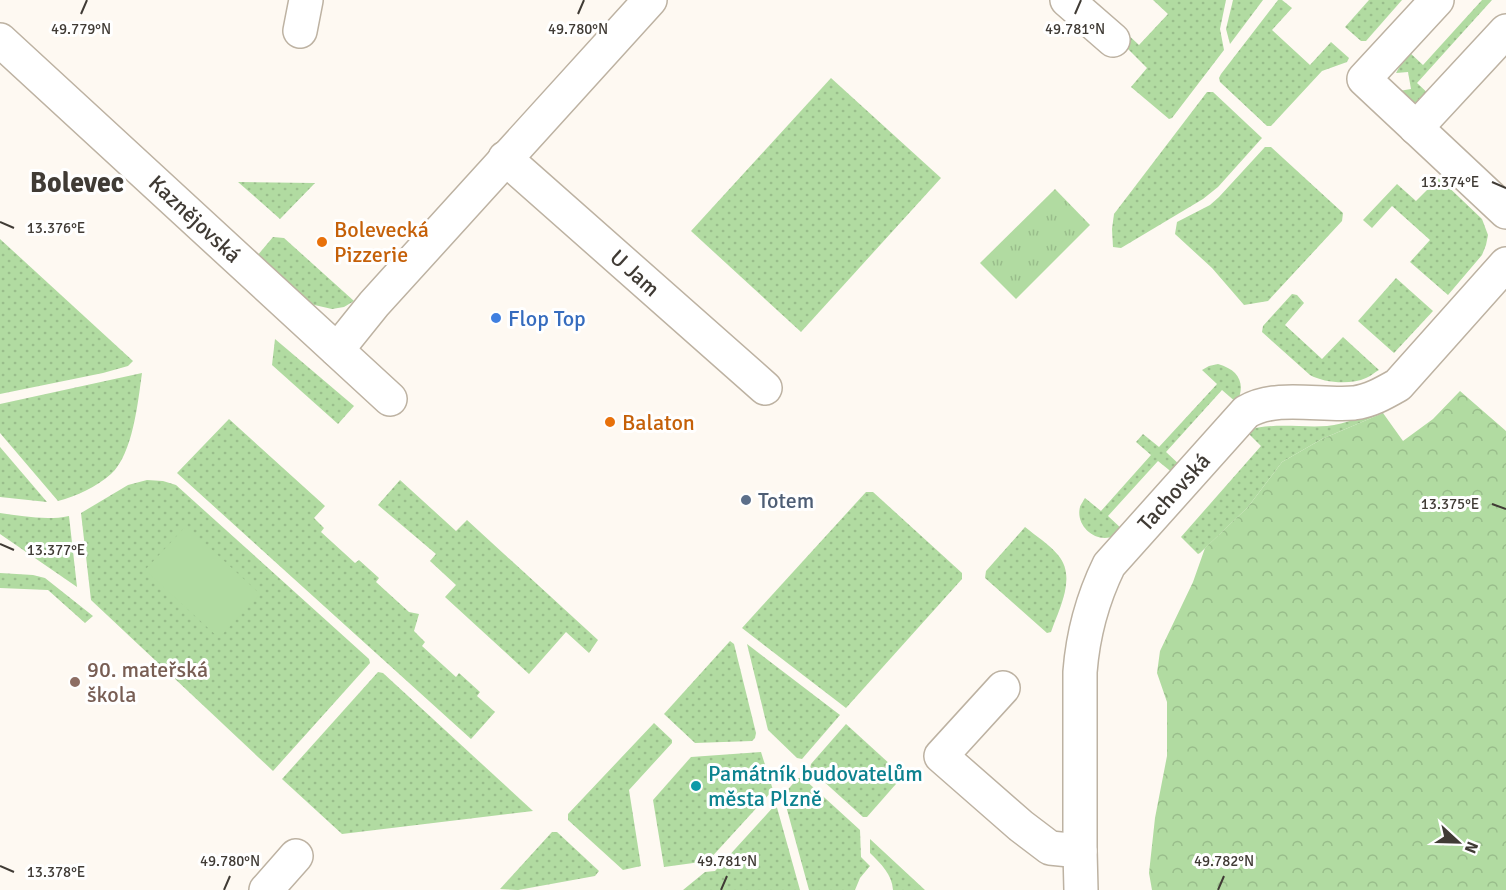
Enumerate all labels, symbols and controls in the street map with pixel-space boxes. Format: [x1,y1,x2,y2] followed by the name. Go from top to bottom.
[51,20,111,38] text: 49.779°N
[548,20,608,38] text: 49.780°N
[1045,20,1105,38] text: 49.781°N
[30,166,124,200] district label: Bolevec
[143,169,247,269] street label: Kaznějovská
[1421,173,1479,191] text: 13.374°E
[334,216,429,268] place label: Bolevecká Pizzerie
[27,219,85,237] text: 13.376°E
[315,235,329,249] marker: Bolevecká Pizzerie
[605,244,665,302] street label: U Jam
[508,305,586,332] place label: Flop Top
[489,311,503,325] marker: Flop Top
[622,409,695,436] place label: Balaton
[603,415,617,429] marker: Balaton
[1132,447,1216,537] street label: Tachovská
[758,487,814,514] place label: Totem
[739,493,753,507] marker: Totem
[1421,495,1479,513] text: 13.375°E
[27,541,85,559] text: 13.377°E
[87,656,208,708] place label: 90. mateřská škola
[68,675,82,689] marker: 90. mateřská škola
[708,760,923,812] place label: Památník budovatelům města Plzně
[689,779,703,793] marker: Památník budovatelům města Plzně
[1428,812,1488,872] north arrow
[1460,838,1482,856] text: N
[200,852,260,870] text: 49.780°N
[697,852,757,870] text: 49.781°N
[1194,852,1254,870] text: 49.782°N
[27,863,85,881] text: 13.378°E

